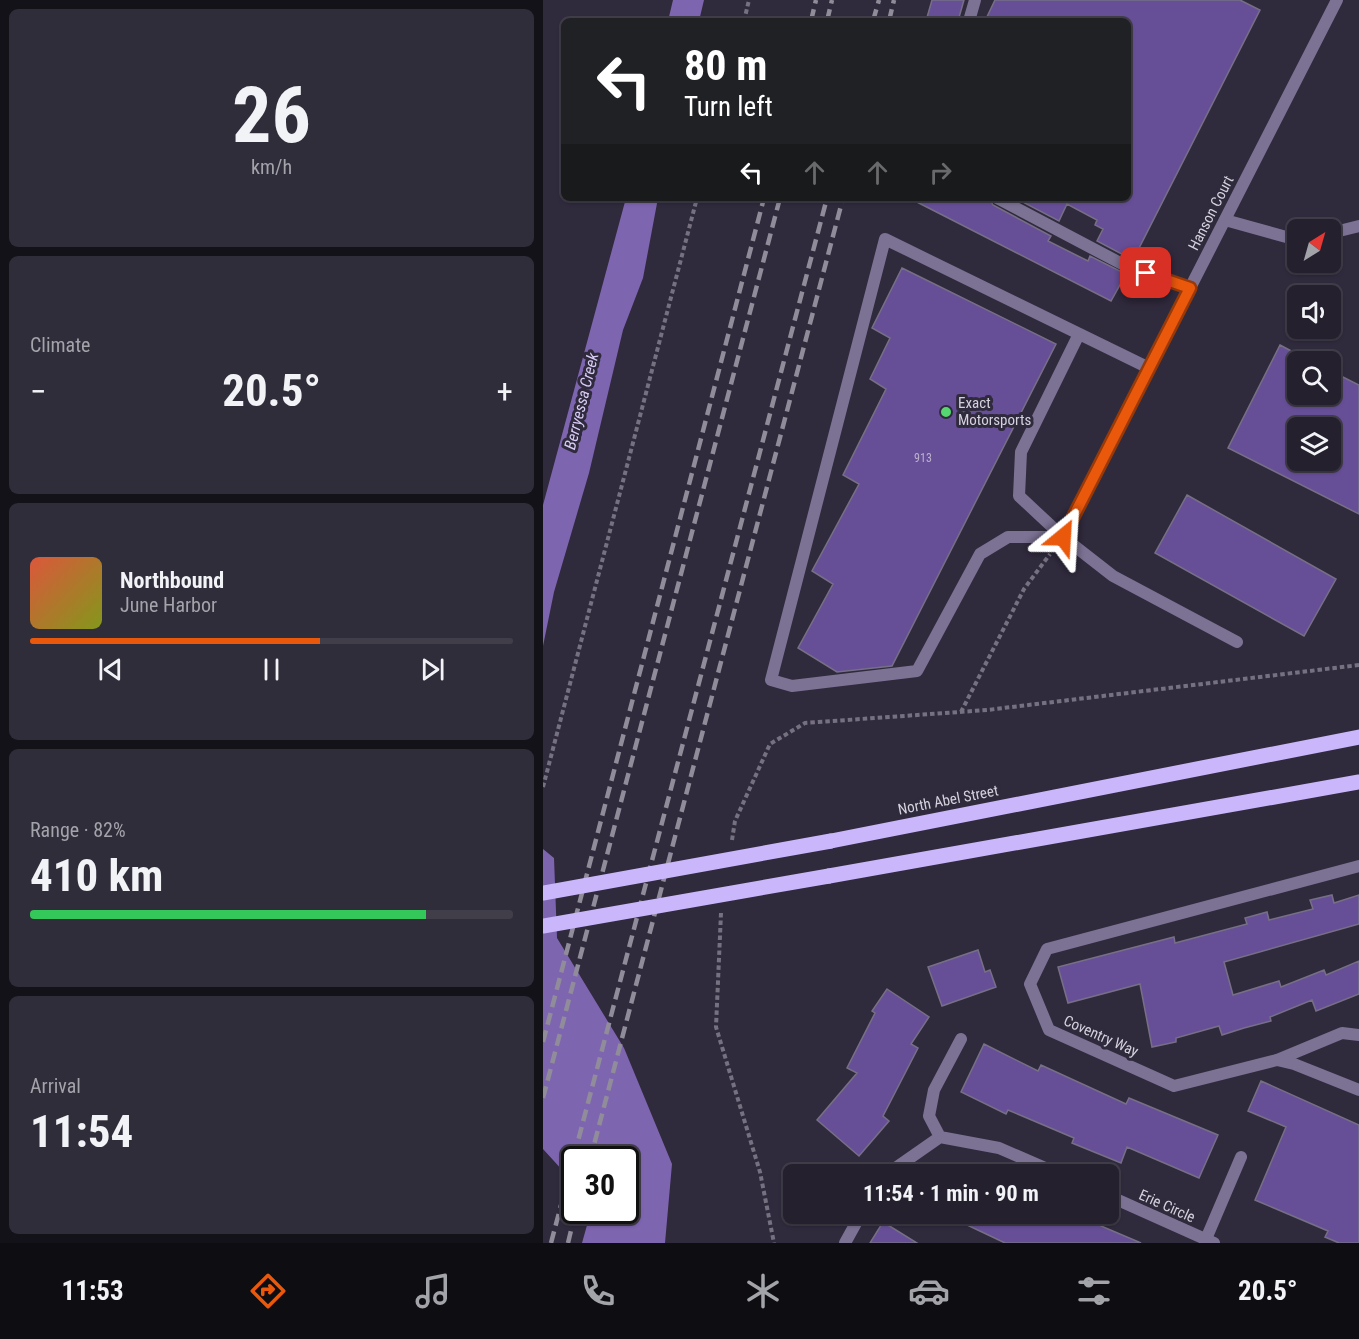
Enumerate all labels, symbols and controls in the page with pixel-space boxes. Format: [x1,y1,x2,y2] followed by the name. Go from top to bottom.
[684,41,767,90] text: 80 m
[585,42,663,120] icon: left
[232,70,311,161] text: 26
[684,91,773,123] text: Turn left
[251,155,292,179] text: km/h
[735,156,768,189] icon: left
[798,156,831,189] icon: ahead
[861,156,894,189] icon: ahead
[924,156,957,189] icon: right
[1184,173,1238,253] street label: Hanson Court
[1287,219,1341,273] north arrow
[1287,219,1341,471] map controls
[1120,247,1171,298] pin
[1129,256,1162,289] icon: arrive
[1287,285,1341,339] button: sound
[30,333,90,357] text: Climate
[560,350,603,452] water label: Berryessa Creek
[1287,351,1341,405] button: search
[222,364,321,417] text: 20.5°
[30,372,47,411] text: −
[497,372,513,411] text: +
[958,394,1031,429] place label: Exact Motorsports
[939,405,953,419] marker: Exact Motorsports
[1287,417,1341,471] button: layers
[914,451,932,465] house number: 913
[1031,505,1095,569] position arrow
[120,568,224,593] text: Northbound
[120,593,217,617] text: June Harbor
[94,653,127,686] icon: previous
[255,653,288,686] icon: pause
[416,653,449,686] icon: next
[896,781,1000,819] street label: North Abel Street
[30,818,126,842] text: Range · 82%
[30,849,163,902] text: 410 km
[1061,1012,1141,1060] street label: Coventry Way
[30,1074,81,1098] text: Arrival
[30,1105,133,1158] text: 11:54
[561,1146,639,1224] speed limit sign: 30
[863,1181,1039,1206] text: 11:54 · 1 min · 90 m
[1136,1186,1198,1226] street label: Erie Circle
[247,1270,289,1312] icon: directions
[412,1270,454,1312] icon: music
[577,1270,619,1312] icon: phone
[742,1270,784,1312] icon: climate
[908,1270,950,1312] icon: car
[1073,1270,1115,1312] icon: filters
[62,1275,124,1307] text: 11:53
[1238,1275,1297,1307] text: 20.5°

